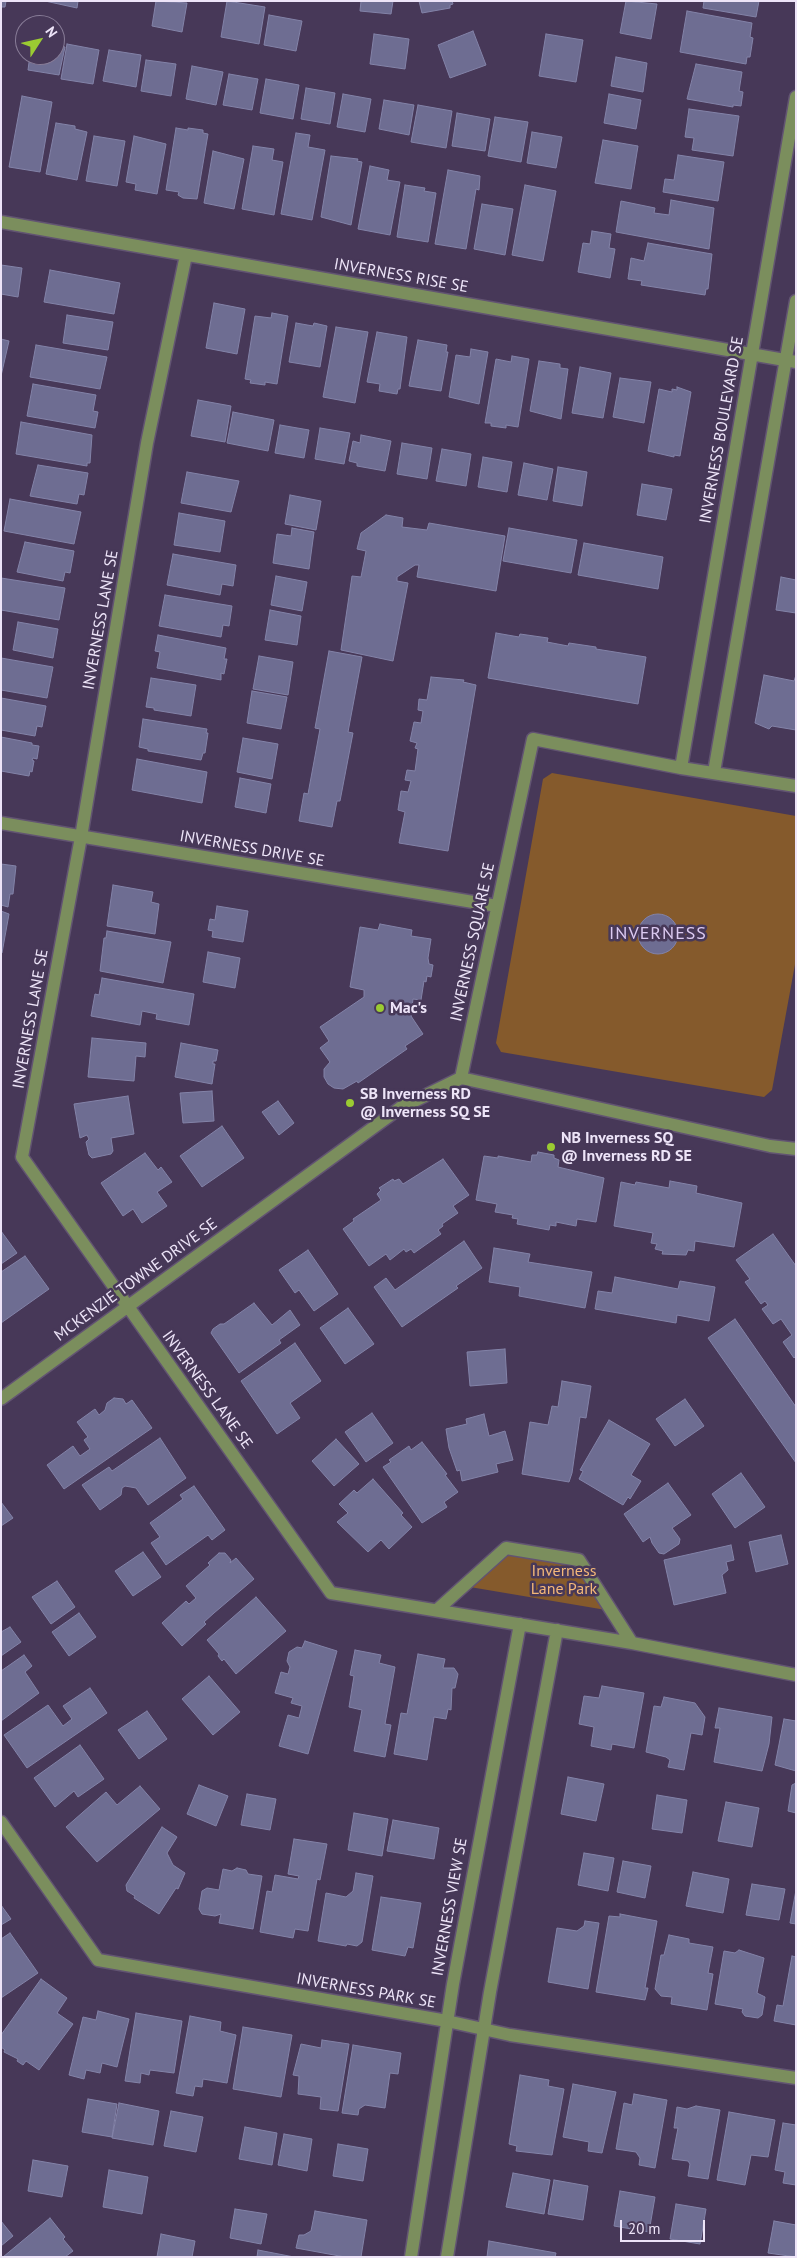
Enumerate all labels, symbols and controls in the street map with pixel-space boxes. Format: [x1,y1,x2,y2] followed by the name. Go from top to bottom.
[15,15,65,65] north arrow
[41,23,61,41] text: N
[332,255,470,297] street label: INVERNESS RISE SE
[696,335,748,525] street label: INVERNESS BOULEVARD SE
[79,549,123,691] street label: INVERNESS LANE SE
[178,827,326,871] street label: INVERNESS DRIVE SE
[447,861,499,1023] street label: INVERNESS SQUARE SE
[608,923,708,945] district label: INVERNESS
[9,948,53,1090] street label: INVERNESS LANE SE
[390,998,427,1018] place label: Mac's
[374,1002,386,1014] marker: Mac's
[360,1084,490,1122] place label: SB Inverness RD @ Inverness SQ SE
[344,1097,356,1109] marker: SB Inverness RD @ Inverness SQ SE
[561,1128,692,1166] place label: NB Inverness SQ @ Inverness RD SE
[545,1141,557,1153] marker: NB Inverness SQ @ Inverness RD SE
[51,1215,221,1345] street label: MCKENZIE TOWNE DRIVE SE
[158,1327,256,1453] street label: INVERNESS LANE SE
[531,1561,597,1599] park label: Inverness Lane Park
[428,1836,472,1978] street label: INVERNESS VIEW SE
[295,1969,437,2013] street label: INVERNESS PARK SE
[622,2210,707,2242] scale bar
[628,2219,661,2238] text: 20 m

